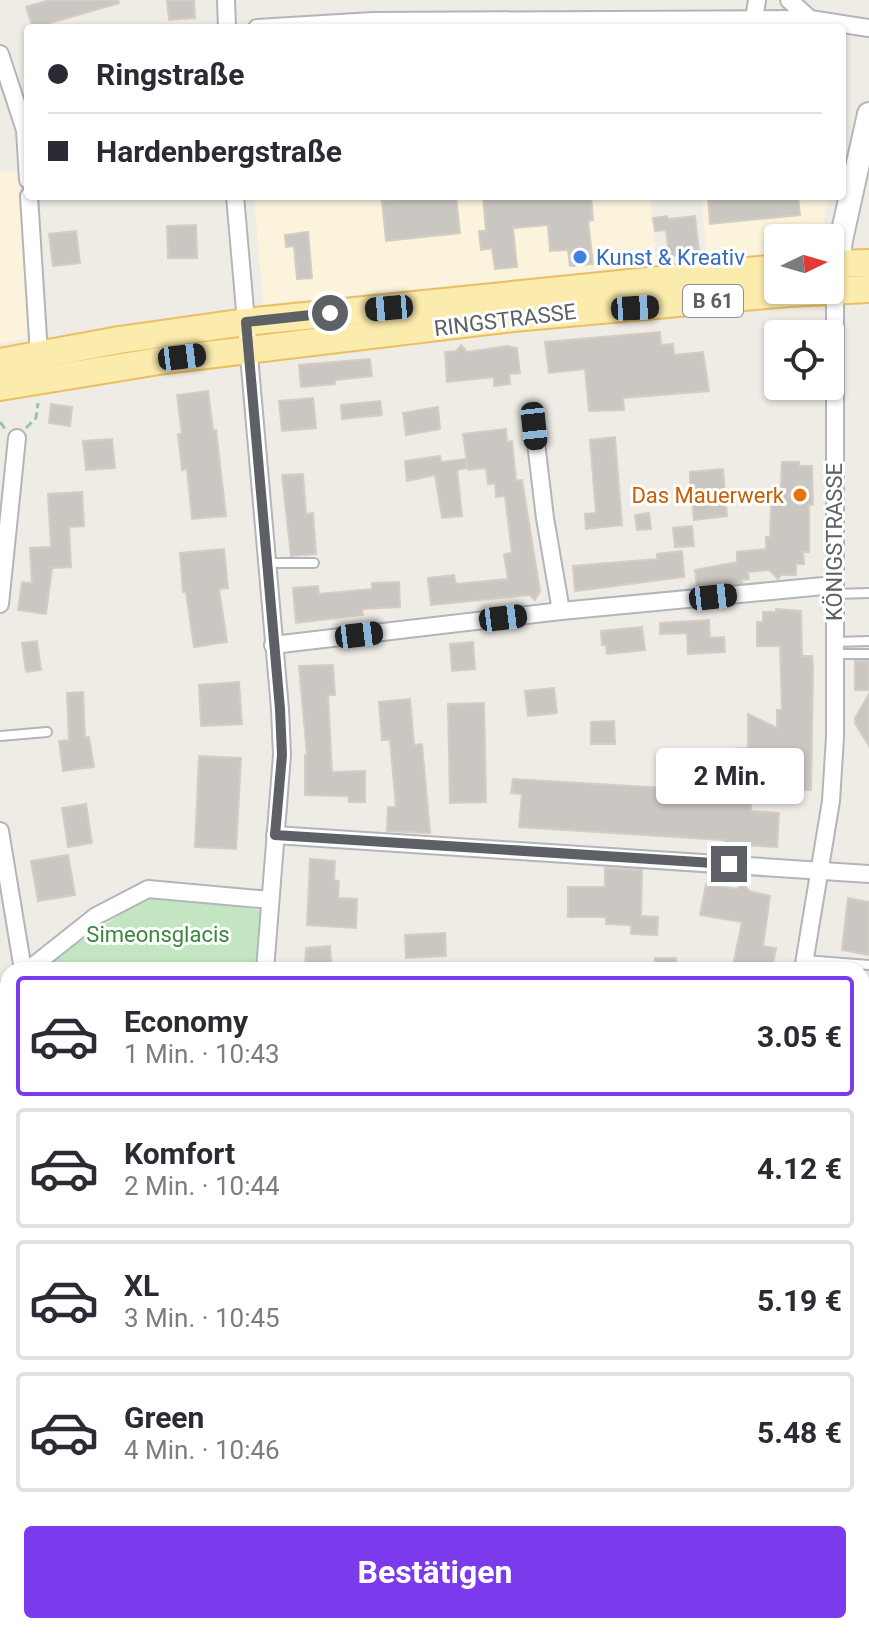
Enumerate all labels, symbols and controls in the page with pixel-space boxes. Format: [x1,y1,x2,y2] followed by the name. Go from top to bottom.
[96,57,244,92] text: Ringstraße
[96,134,342,169] text: Hardenbergstraße
[764,224,844,304] north arrow
[764,224,844,400] map controls
[596,245,745,270] place label: Kunst & Kreativ
[571,248,589,266] marker: Kunst & Kreativ
[683,285,743,317] road number: B 61
[364,294,414,322] car
[312,295,348,331] route start
[610,295,660,321] car
[433,299,577,341] street label: RINGSTRASSE
[764,320,844,400] button: locate
[157,342,207,372] car
[520,401,548,451] car
[822,463,847,621] street label: KÖNIGSTRASSE
[631,483,785,508] place label: Das Mauerwerk
[791,486,809,504] marker: Das Mauerwerk
[688,583,738,611] car
[478,603,528,633] car
[334,620,384,650] car
[655,748,803,804] callout: 2 Min.
[693,761,767,791] text: 2 Min.
[711,846,747,882] route end
[86,922,230,947] park label: Simeonsglacis
[28,1000,100,1072] icon: car
[124,1004,248,1039] text: Economy
[757,1019,842,1054] text: 3.05 €
[124,1039,280,1069] text: 1 Min. · 10:43
[28,1132,100,1204] icon: car
[124,1136,235,1171] text: Komfort
[757,1151,842,1186] text: 4.12 €
[124,1171,280,1201] text: 2 Min. · 10:44
[28,1264,100,1336] icon: car
[124,1268,159,1303] text: XL
[757,1283,842,1318] text: 5.19 €
[124,1303,280,1333] text: 3 Min. · 10:45
[28,1396,100,1468] icon: car
[124,1400,204,1435] text: Green
[757,1415,842,1450] text: 5.48 €
[124,1435,280,1465] text: 4 Min. · 10:46
[24,1526,846,1618] button: Bestätigen

